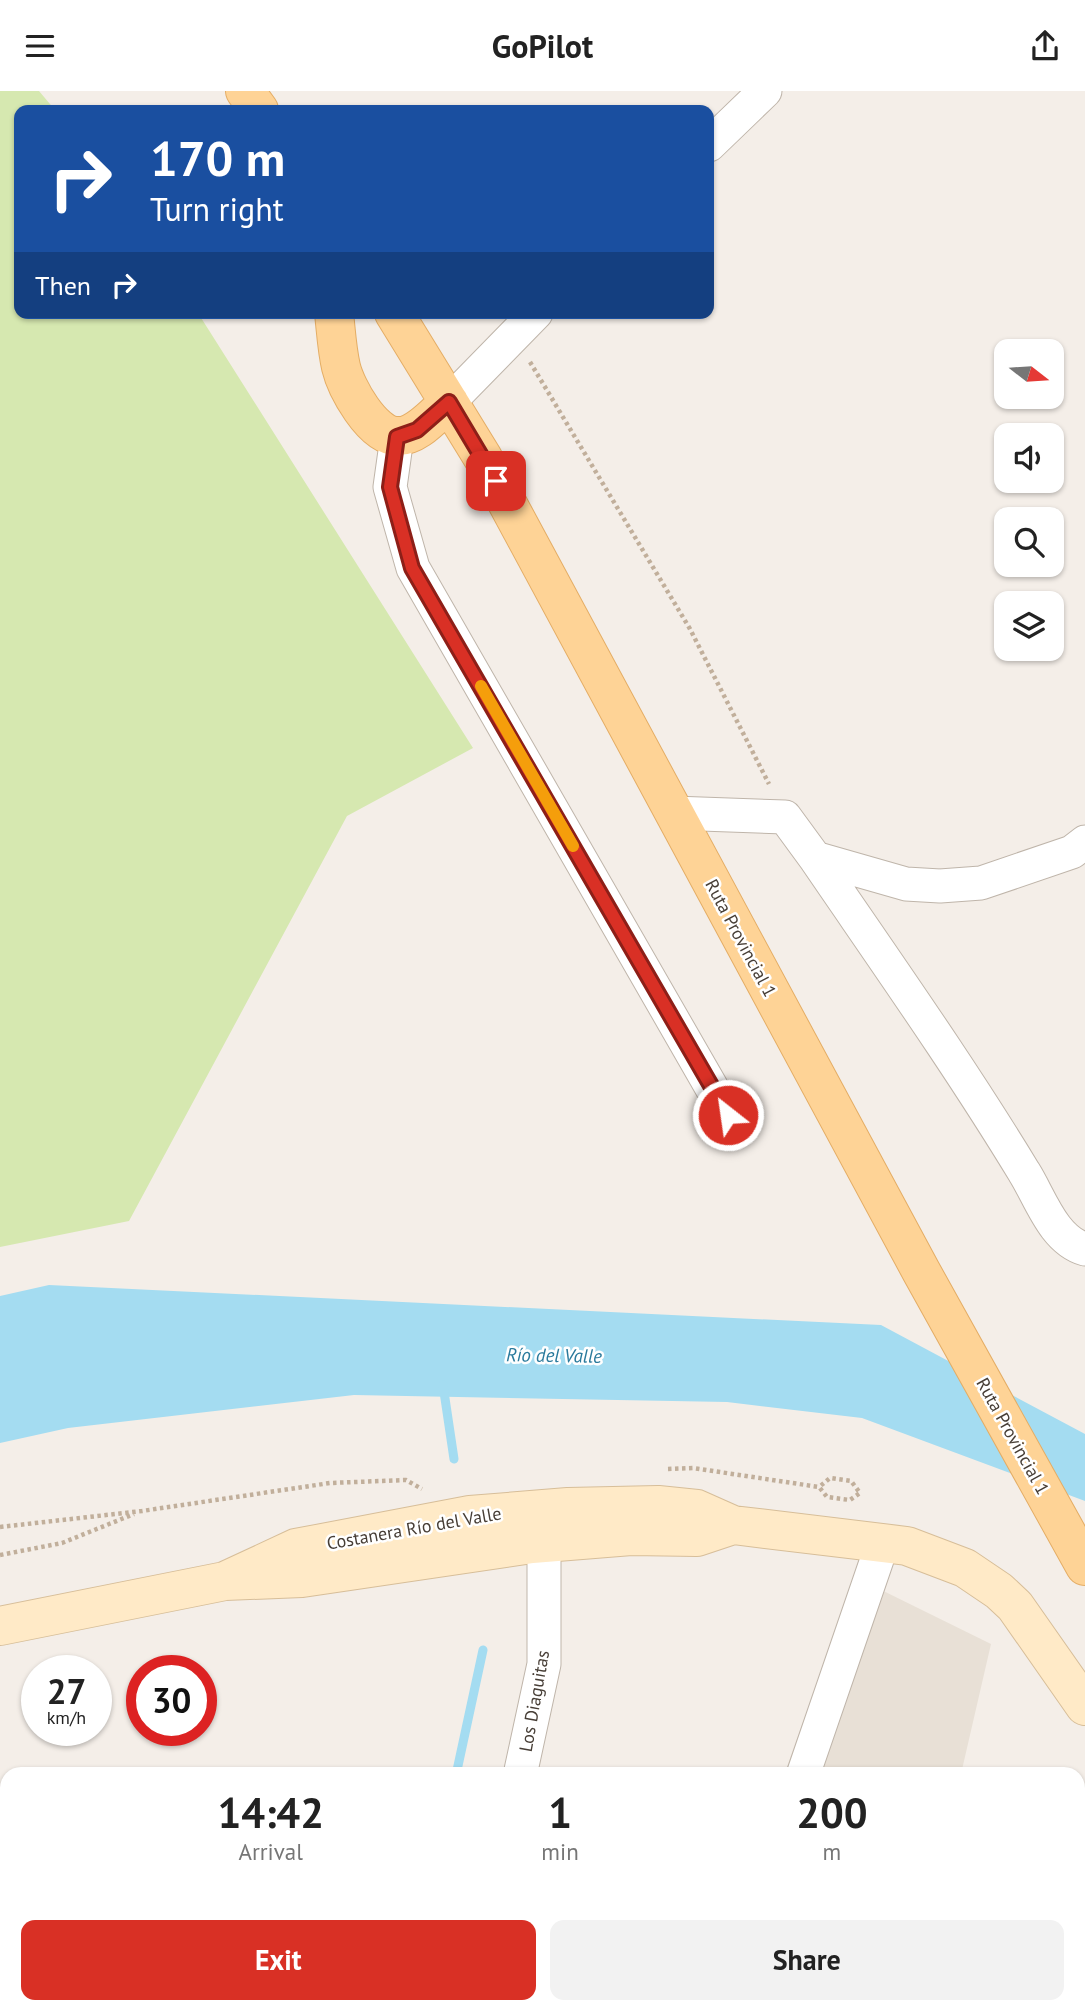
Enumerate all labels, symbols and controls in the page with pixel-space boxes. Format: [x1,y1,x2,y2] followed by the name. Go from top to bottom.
[492,25,593,67] text: GoPilot
[21,27,59,65] icon: menu
[1026,27,1064,65] icon: share
[150,126,285,190] text: 170 m
[35,133,126,224] icon: right
[150,188,284,230] text: Turn right
[105,266,143,304] icon: right
[35,269,91,302] text: Then
[994,339,1064,409] north arrow
[994,339,1064,661] map controls
[994,423,1064,493] button: sound
[466,451,526,511] pin
[477,462,515,500] icon: arrive
[994,507,1064,577] button: search
[994,591,1064,661] button: layers
[700,875,782,1001] street label: Ruta Provincial 1
[691,1078,765,1152] position arrow
[506,1342,602,1368] water label: Río del Valle
[971,1374,1055,1498] street label: Ruta Provincial 1
[325,1501,503,1555] street label: Costanera Río del Valle
[514,1648,554,1754] street label: Los Diaguitas
[126,1655,217,1746] speed limit sign: 30
[47,1668,86,1714] text: 27
[47,1706,86,1729] text: km/h
[217,1785,324,1840] text: 14:42
[548,1785,572,1840] text: 1
[796,1785,868,1840] text: 200
[238,1837,303,1866] text: Arrival
[541,1837,579,1866] text: min
[823,1837,841,1866] text: m
[21,1920,536,2000] button: Exit
[550,1920,1064,2000] button: Share

